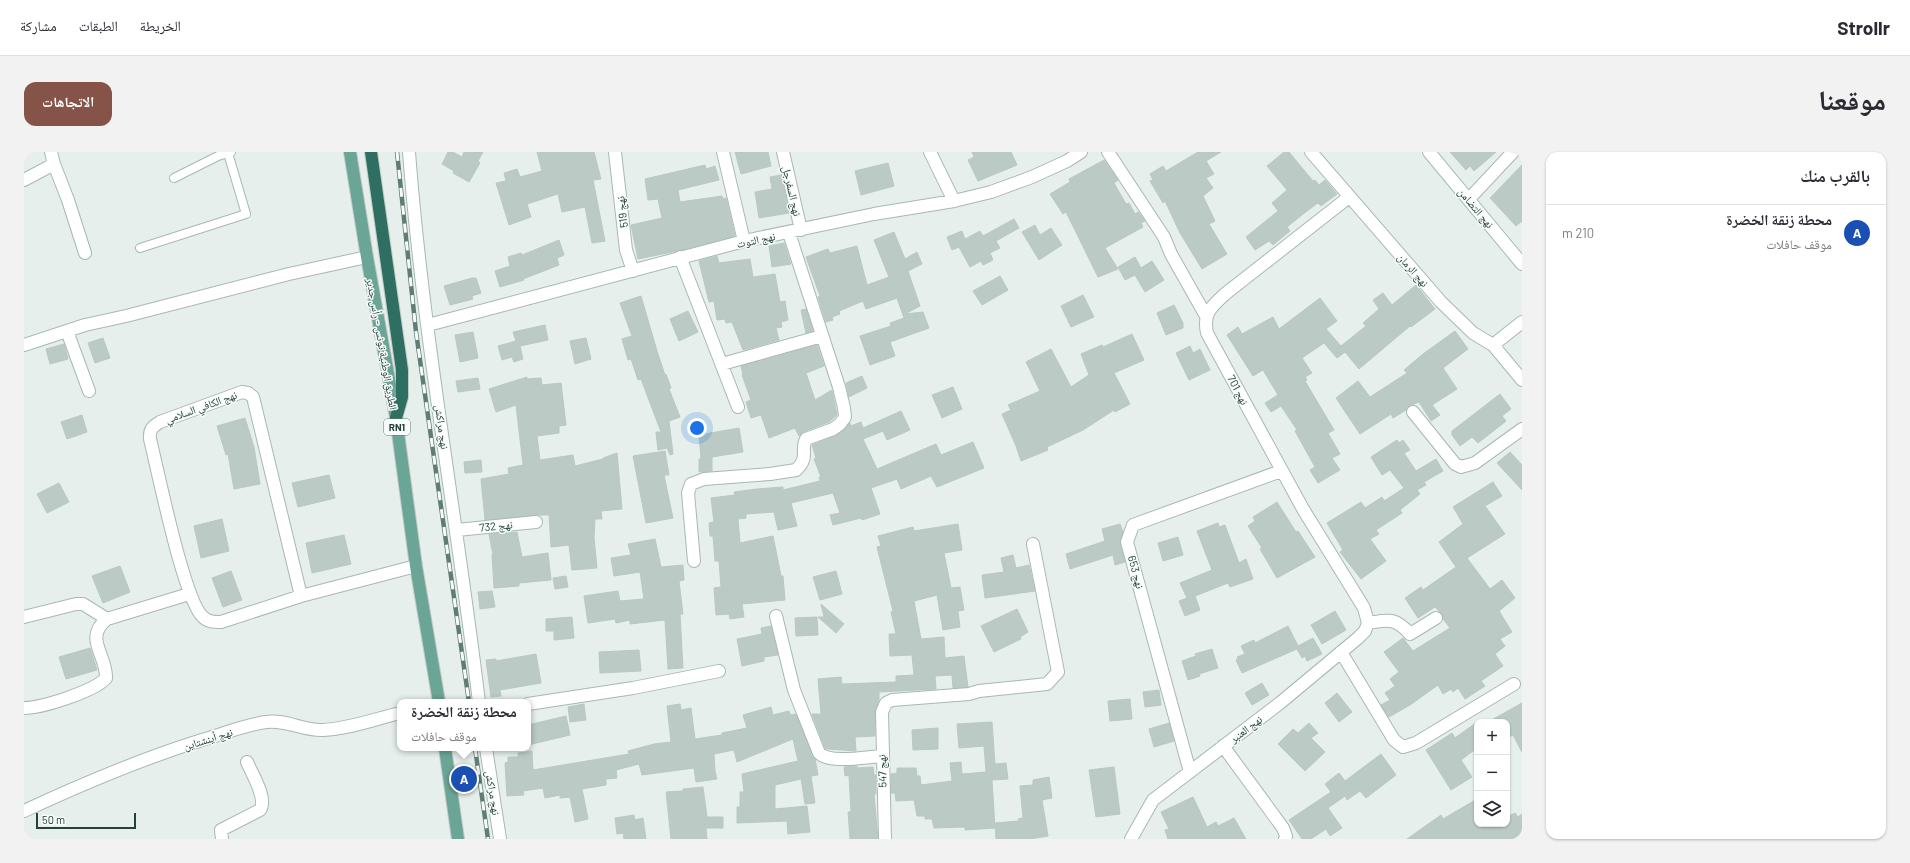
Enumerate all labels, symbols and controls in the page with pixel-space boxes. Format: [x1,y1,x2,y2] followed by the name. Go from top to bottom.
[1837,16,1890,39] text: Strollr
[20,17,57,34] text: مشاركة
[79,17,118,34] text: الطبقات
[140,17,181,34] text: الخريطة
[24,82,112,126] button: الاتجاهات
[1818,82,1886,116] text: موقعنا
[779,164,805,218] street label: نهج السفرجل
[1800,165,1870,185] text: بالقرب منك
[1455,185,1497,231] street label: نهج التضامن
[613,195,631,229] street label: نهج 519
[1726,210,1832,228] text: محطة زنقة الخضرة
[1562,225,1594,241] text: 210 m
[1853,225,1861,241] text: A
[735,229,777,251] street label: نهج التوت
[1766,236,1832,252] text: موقف حافلات
[1394,250,1432,290] street label: نهج الرمان
[363,276,400,411] street label: الطريق الوطنية تونس - رأس جدير
[1224,373,1252,407] street label: نهج 701
[163,388,239,428] street label: نهج الكافي السلامي
[432,404,452,450] street label: نهج مراكش
[687,418,707,438] your location
[384,419,410,435] road number: RN1
[479,517,513,535] street label: نهج 732
[1125,554,1147,590] street label: نهج 653
[397,699,531,751] popup
[411,702,517,720] text: محطة زنقة الخضرة
[1226,712,1265,746] street label: نهج العنبر
[1474,719,1510,827] map controls
[1474,719,1510,755] button: +
[182,725,234,753] street label: نهج أينشتاين
[411,728,477,744] text: موقف حافلات
[874,754,890,788] street label: نهج 547
[1474,755,1510,791] button: −
[451,764,477,794] pin: A
[483,770,503,816] street label: نهج مراكش
[1474,791,1510,827] button: layers
[36,811,136,830] scale bar
[42,813,65,826] text: 50 m

